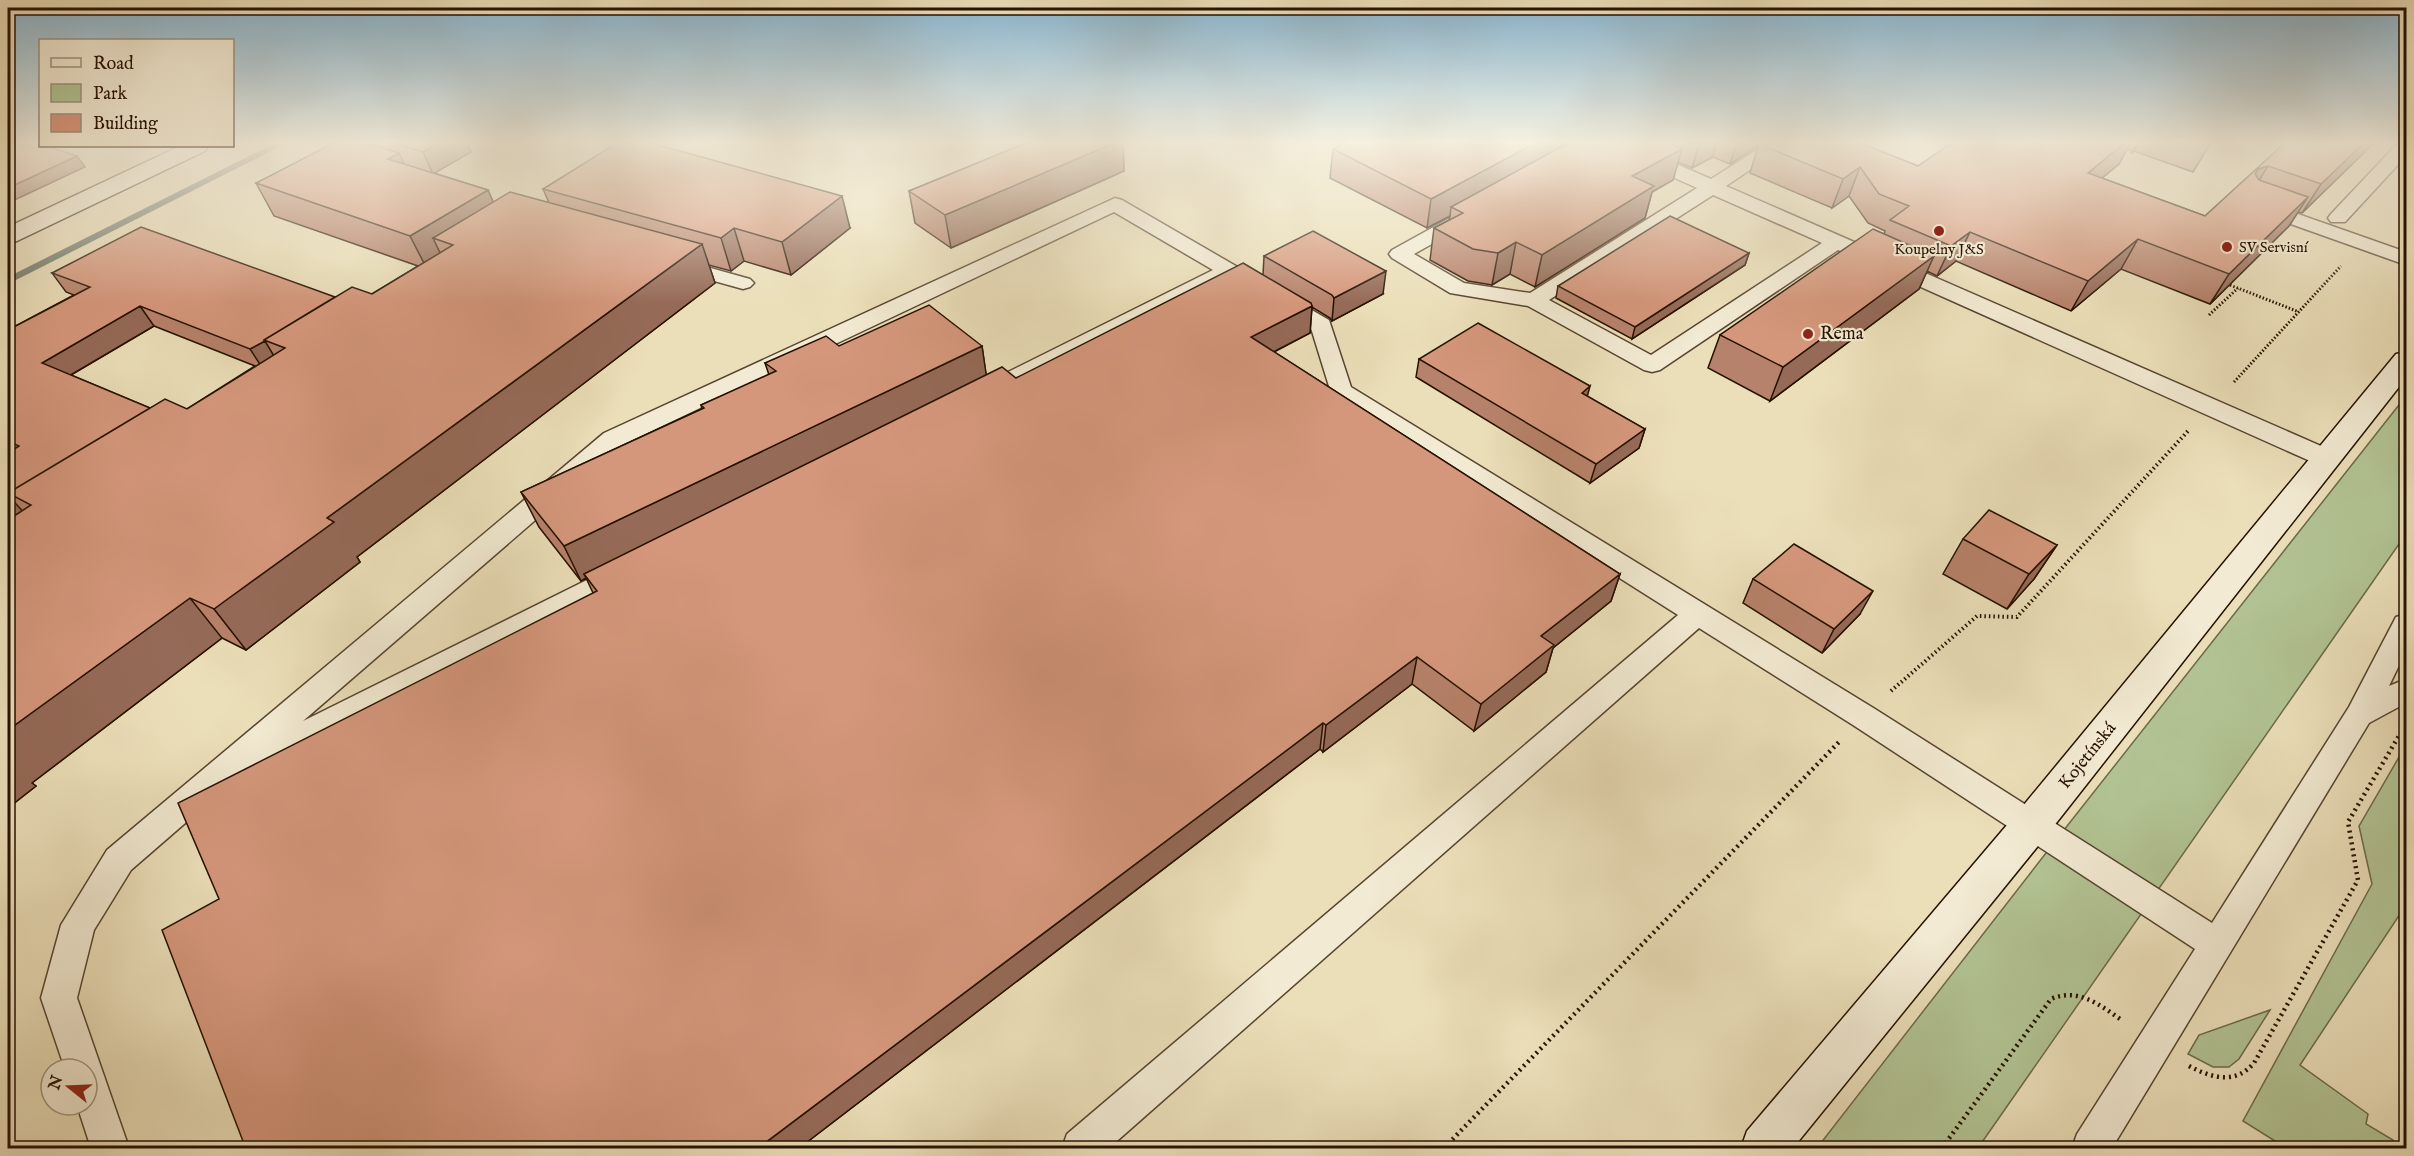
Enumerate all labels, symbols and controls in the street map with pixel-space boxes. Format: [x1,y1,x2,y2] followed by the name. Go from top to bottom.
[39,39,234,147] legend
[93,53,134,76] text: Road
[93,83,128,106] text: Park
[93,113,158,136] text: Building
[1932,224,1946,238] marker: Koupelny J&S
[2239,238,2309,257] place label: SV Servisní
[1894,240,1984,259] place label: Koupelny J&S
[2220,240,2234,254] marker: SV Servisní
[1820,323,1864,346] place label: Rema
[1801,327,1815,341] marker: Rema
[2054,718,2122,794] street label: Kojetínská
[39,1057,99,1117] north arrow
[45,1073,68,1094] text: N

